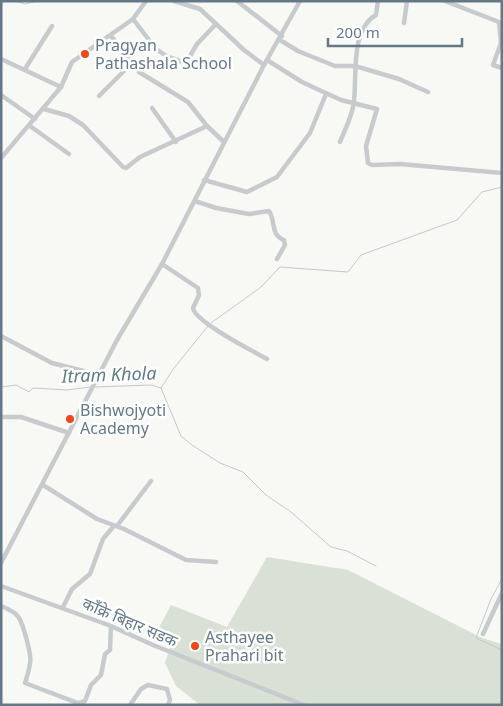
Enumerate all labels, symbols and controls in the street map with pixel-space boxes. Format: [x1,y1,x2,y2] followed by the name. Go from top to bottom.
[328,15,462,47] scale bar
[336,22,380,42] text: 200 m
[95,34,232,74] place label: Pragyan Pathashala School
[79,48,91,60] marker: Pragyan Pathashala School
[60,360,157,388] water label: Itram Khola
[80,399,166,439] place label: Bishwojyoti Academy
[64,413,76,425] marker: Bishwojyoti Academy
[79,592,182,652] street label: काँक्रे बिहार सडक
[205,626,284,666] place label: Asthayee Prahari bit
[189,640,201,652] marker: Asthayee Prahari bit

